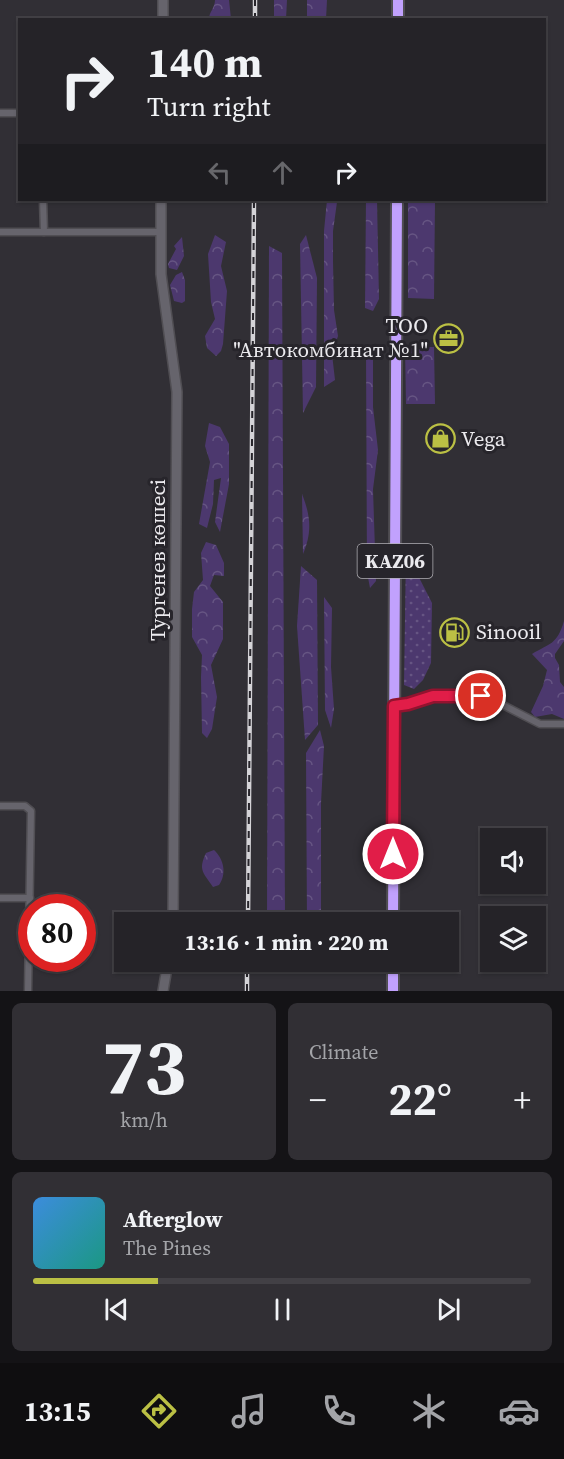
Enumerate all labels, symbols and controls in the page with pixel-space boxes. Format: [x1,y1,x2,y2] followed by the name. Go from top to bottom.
[147,33,262,91] text: 140 m
[48,42,126,120] icon: right
[147,88,271,125] text: Turn right
[203,156,236,189] icon: left
[266,156,299,189] icon: ahead
[329,156,362,189] icon: right
[233,311,428,364] place label: ТОО "Автокомбинат №1"
[433,322,465,354] office icon: ТОО "Автокомбинат №1"
[424,423,456,455] shop icon: Vega
[461,424,506,453] place label: Vega
[143,479,172,641] street label: Тургенев көшесі
[358,544,432,578] road number: KАZ06
[439,616,471,648] fuel station icon: Sinooil
[476,617,541,646] place label: Sinooil
[455,670,506,721] pin
[464,679,497,712] icon: arrive
[361,822,425,886] position arrow
[480,828,546,972] map controls
[480,828,546,894] button: sound
[18,894,96,972] speed limit sign: 80
[480,906,546,972] button: layers
[185,927,388,957] text: 13:16 · 1 min · 220 m
[102,1013,186,1120] text: 73
[309,1038,378,1066] text: Climate
[388,1068,452,1130] text: 22°
[309,1077,327,1122] text: −
[513,1077,531,1122] text: +
[120,1106,168,1134] text: km/h
[123,1204,223,1234] text: Afterglow
[123,1234,211,1262] text: The Pines
[100,1293,133,1326] icon: previous
[266,1293,299,1326] icon: pause
[432,1293,465,1326] icon: next
[138,1390,180,1432] icon: directions
[228,1390,270,1432] icon: music
[318,1390,360,1432] icon: phone
[408,1390,450,1432] icon: climate
[498,1390,540,1432] icon: car
[24,1393,91,1430] text: 13:15

